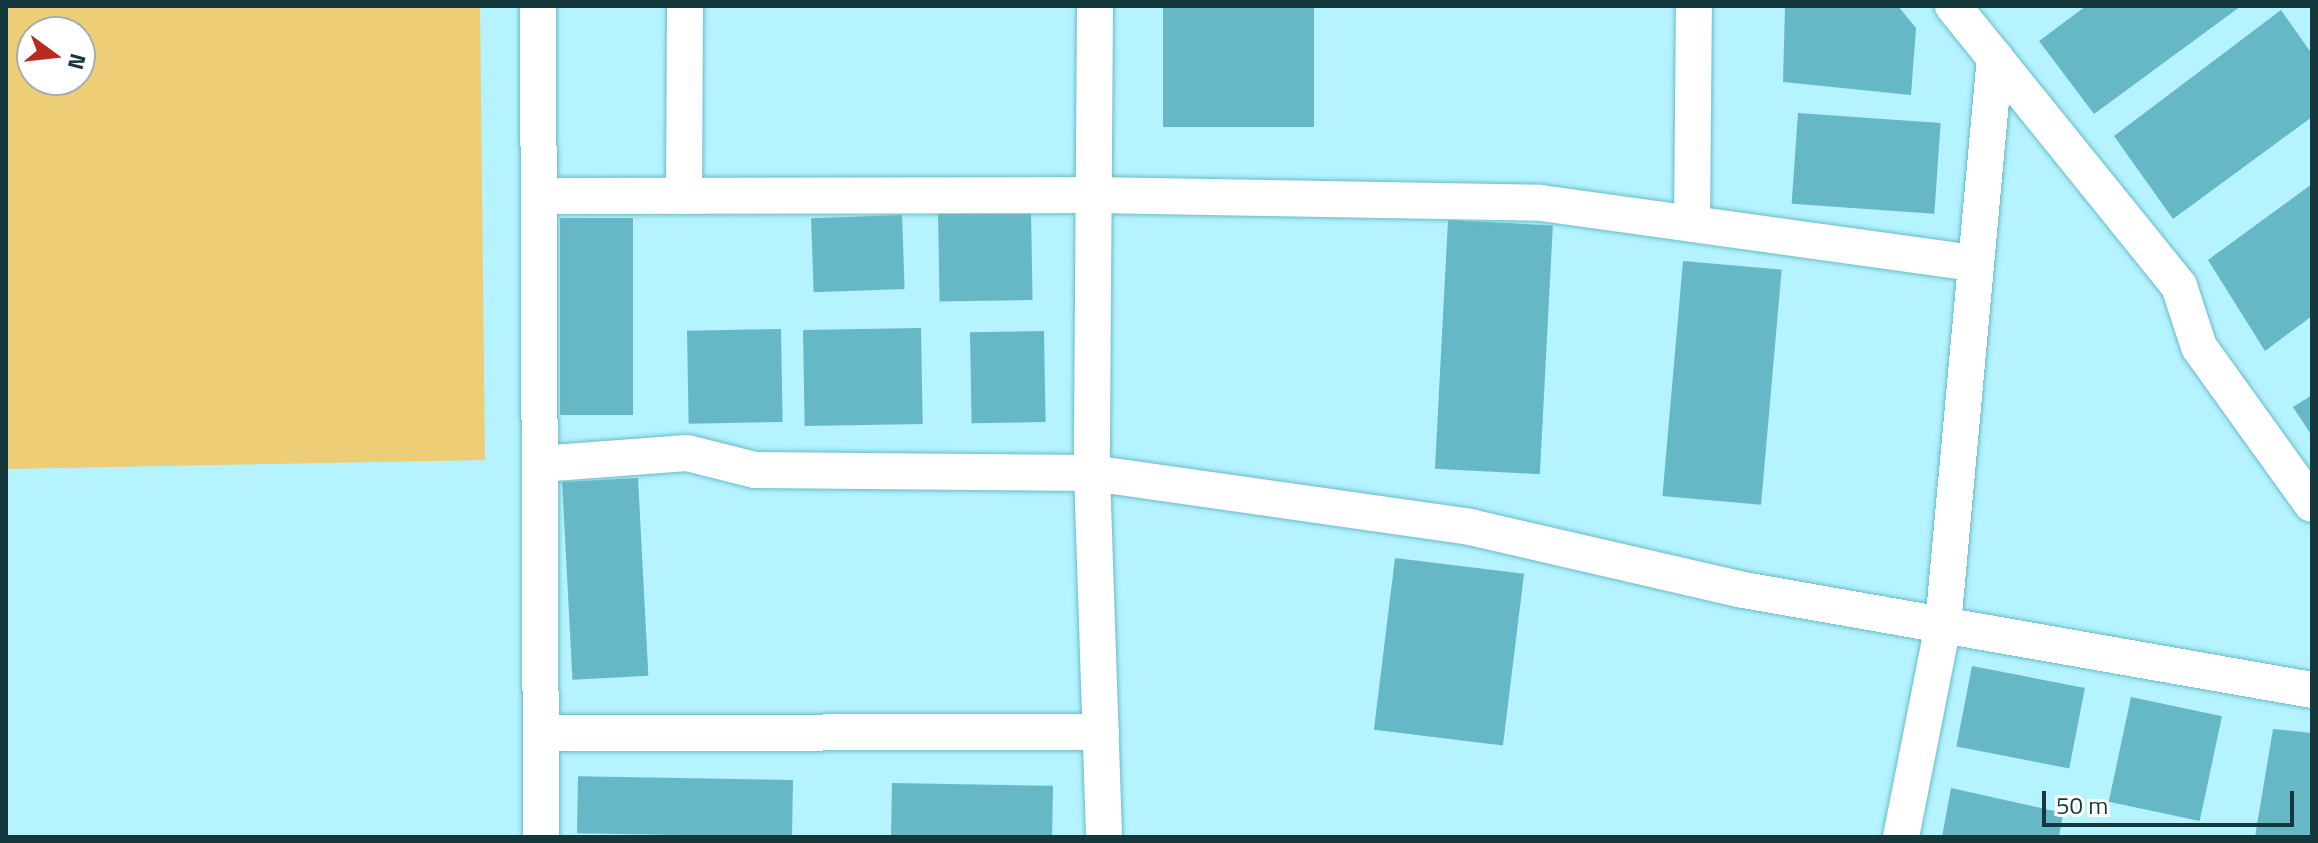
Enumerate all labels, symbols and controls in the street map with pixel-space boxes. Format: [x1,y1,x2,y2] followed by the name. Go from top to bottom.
[16,16,96,96] north arrow
[59,50,96,73] text: N
[2046,775,2298,825] scale bar
[2056,787,2108,823] text: 50 m

